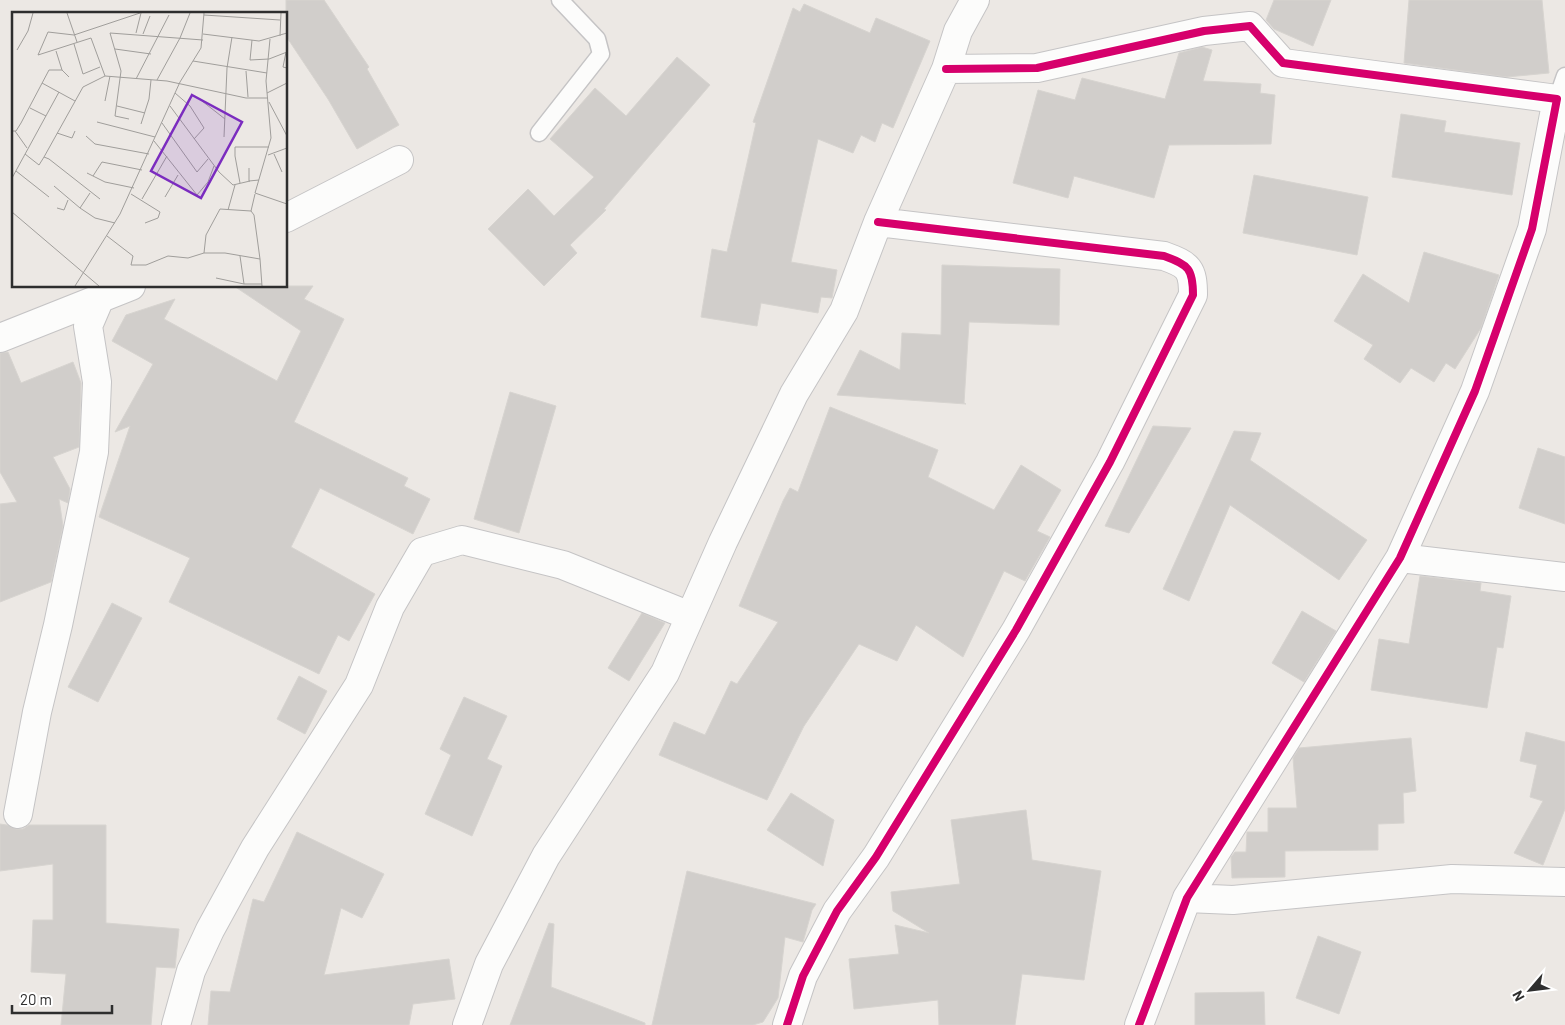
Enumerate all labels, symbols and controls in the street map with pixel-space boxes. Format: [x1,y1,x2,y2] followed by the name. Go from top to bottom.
[12,12,288,288] inset map
[1505,965,1555,1015] north arrow
[12,982,112,1014] scale bar
[1508,988,1528,1004] text: N
[20,990,52,1008] text: 20 m

